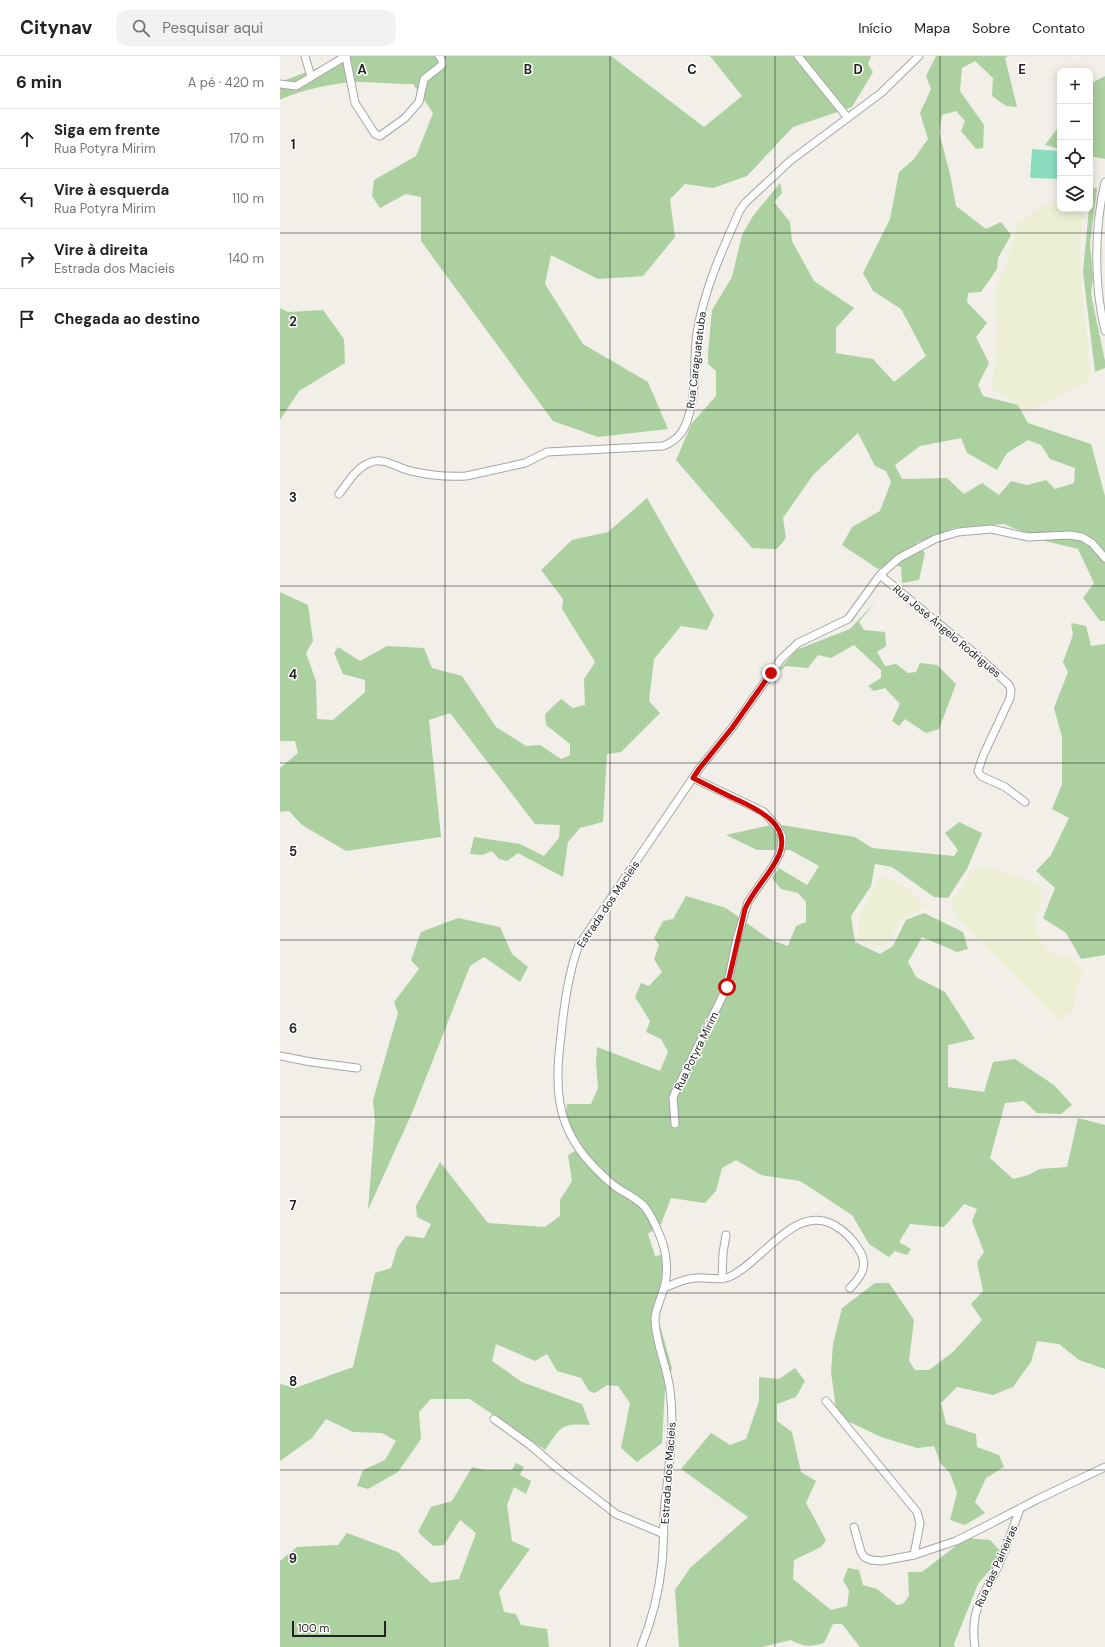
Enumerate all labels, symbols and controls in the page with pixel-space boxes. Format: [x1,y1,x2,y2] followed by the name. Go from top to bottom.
[116,10,396,46] search box
[20,15,92,40] text: Citynav
[130,17,152,39] icon: search
[162,18,263,38] text: Pesquisar aqui
[858,19,892,37] text: Início
[914,19,950,37] text: Mapa
[972,19,1010,37] text: Sobre
[1032,19,1085,37] text: Contato
[357,61,367,78] text: A
[524,61,532,78] text: B
[687,61,697,78] text: C
[853,61,863,78] text: D
[1018,61,1026,78] text: E
[1057,68,1093,212] map controls
[1057,68,1093,104] button: +
[16,71,62,93] text: 6 min
[188,74,264,91] text: A pé · 420 m
[1057,104,1093,140] button: −
[54,120,160,140] text: Siga em frente
[16,128,38,150] icon: ahead
[229,130,264,147] text: 170 m
[291,136,295,153] text: 1
[54,140,156,157] text: Rua Potyra Mirim
[1057,140,1093,176] button: locate
[1057,176,1093,212] button: layers
[54,180,169,200] text: Vire à esquerda
[16,188,38,210] icon: left
[232,190,264,207] text: 110 m
[54,200,156,217] text: Rua Potyra Mirim
[54,240,148,260] text: Vire à direita
[16,248,38,270] icon: right
[228,250,264,267] text: 140 m
[54,260,175,277] text: Estrada dos Macieis
[16,308,38,330] icon: arrive
[54,309,200,329] text: Chegada ao destino
[683,311,709,409] street label: Rua Caraguatatuba
[289,313,297,330] text: 2
[289,489,297,506] text: 3
[890,582,1004,680] street label: Rua José Ângelo Rodrigues
[762,664,780,682] route end
[289,666,297,683] text: 4
[289,843,297,860] text: 5
[574,858,642,950] street label: Estrada dos Macieis
[718,978,736,996] route start
[671,1009,721,1093] street label: Rua Potyra Mirim
[289,1020,297,1037] text: 6
[290,1197,297,1214] text: 7
[289,1373,297,1390] text: 8
[657,1422,679,1524] street label: Estrada dos Macieis
[972,1523,1020,1609] street label: Rua das Paineiras
[289,1550,297,1567] text: 9
[292,1619,386,1638] scale bar
[298,1621,329,1635] text: 100 m

